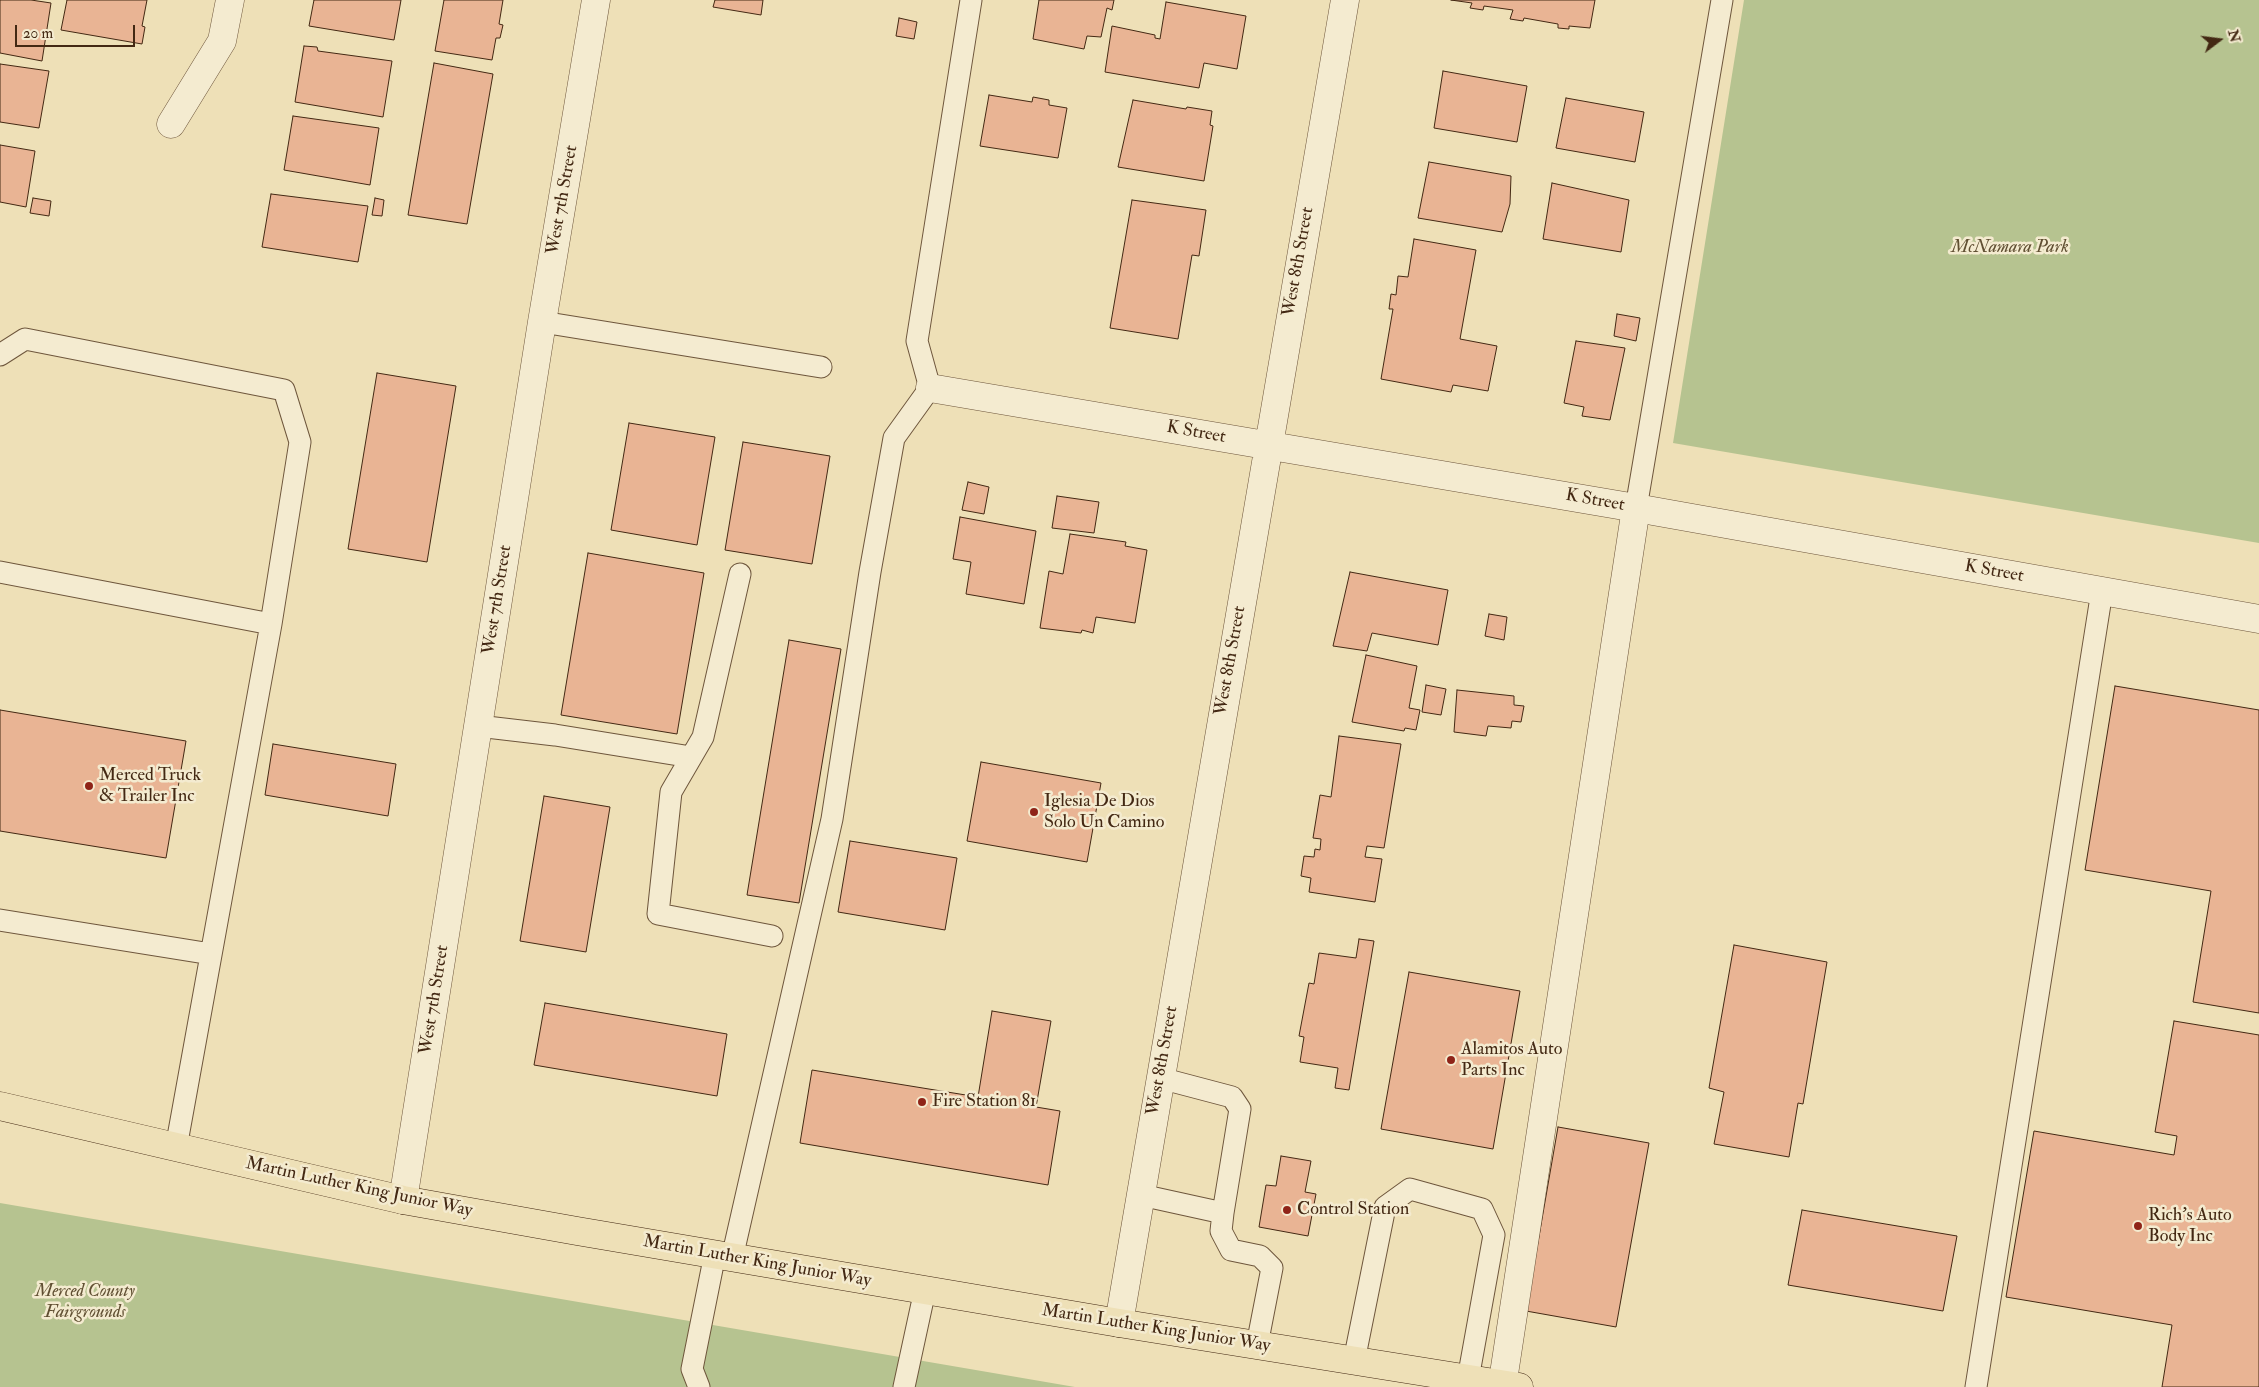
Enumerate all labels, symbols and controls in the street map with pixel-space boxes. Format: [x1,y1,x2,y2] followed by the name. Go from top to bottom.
[18,15,138,47] scale bar
[2194,15,2244,65] north arrow
[23,24,53,43] text: 20 m
[2224,28,2244,44] text: N
[543,144,583,256] street label: West 7th Street
[1279,206,1319,318] street label: West 8th Street
[1951,237,2069,259] park label: McNamara Park
[1165,417,1227,449] street label: K Street
[1564,485,1626,517] street label: K Street
[479,544,517,656] street label: West 7th Street
[1963,556,2025,588] street label: K Street
[1211,605,1251,717] street label: West 8th Street
[99,765,201,808] place label: Merced Truck & Trailer Inc
[83,780,95,792] marker: Merced Truck & Trailer Inc
[1044,791,1164,834] place label: Iglesia De Dios Solo Un Camino
[1028,806,1040,818] marker: Iglesia De Dios Solo Un Camino
[416,944,454,1056] street label: West 7th Street
[1143,1005,1183,1117] street label: West 8th Street
[1461,1039,1563,1082] place label: Alamitos Auto Parts Inc
[1445,1054,1457,1066] marker: Alamitos Auto Parts Inc
[932,1091,1036,1113] place label: Fire Station 81
[916,1096,928,1108] marker: Fire Station 81
[244,1153,474,1223] street label: Martin Luther King Junior Way
[1297,1199,1409,1221] place label: Control Station
[1281,1204,1293,1216] marker: Control Station
[2148,1205,2232,1248] place label: Rich's Auto Body Inc
[2132,1220,2144,1232] marker: Rich's Auto Body Inc
[641,1231,873,1293] street label: Martin Luther King Junior Way
[35,1281,135,1324] park label: Merced County Fairgrounds
[1040,1300,1272,1358] street label: Martin Luther King Junior Way

